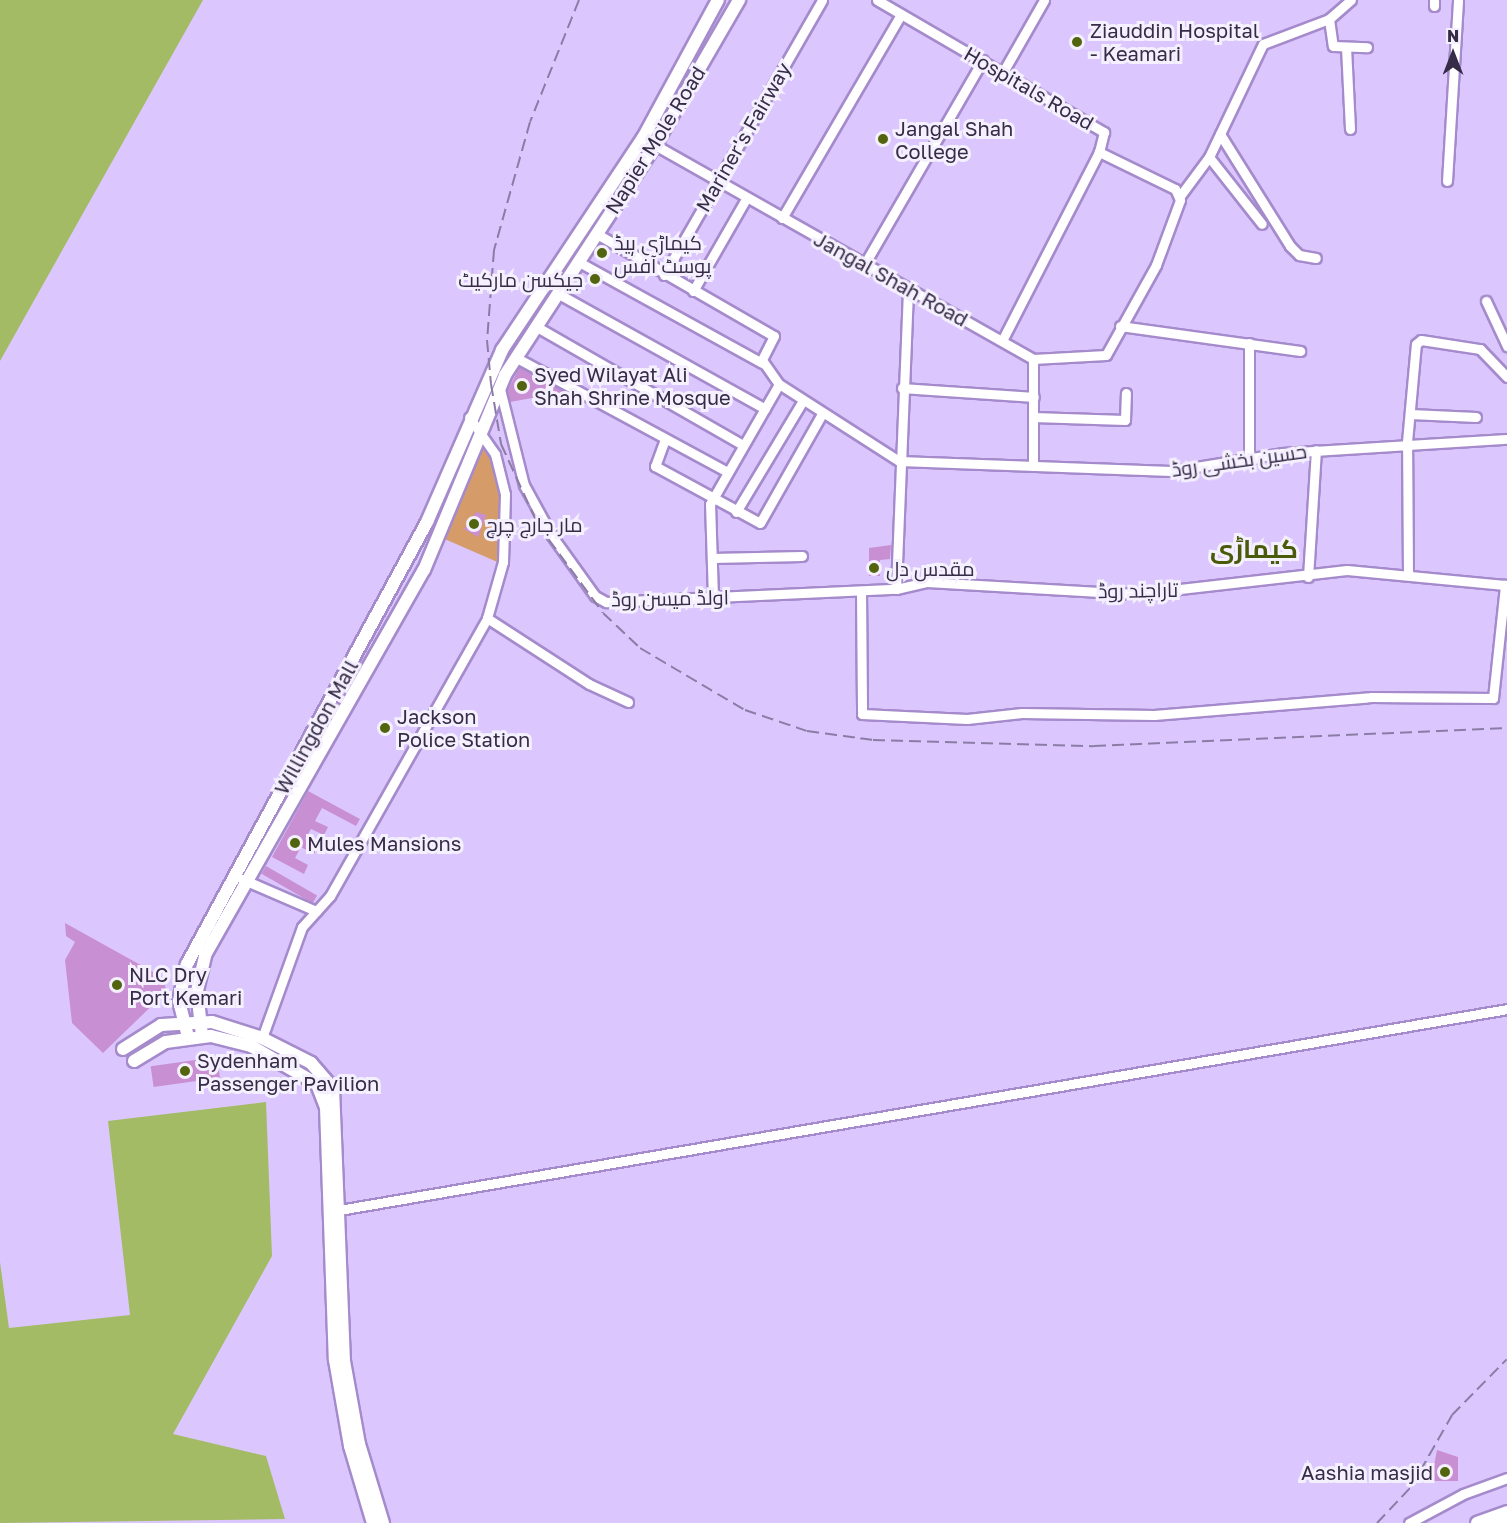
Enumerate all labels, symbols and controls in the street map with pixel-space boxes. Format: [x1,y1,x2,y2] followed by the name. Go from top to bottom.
[1090,19,1259,66] place label: Ziauddin Hospital - Keamari
[1423,24,1483,84] north arrow
[1447,26,1459,46] text: N
[1068,33,1086,51] marker: Ziauddin Hospital - Keamari
[960,41,1098,135] street label: Hospitals Road
[691,58,795,216] street label: Mariner's Fairway
[600,62,710,218] street label: Napier Mole Road
[895,116,1013,163] place label: Jangal Shah College
[876,132,890,146] marker: Jangal Shah College
[810,227,972,331] street label: Jangal Shah Road
[614,230,711,277] place label: کیماڑی ہیڈ پوسٹ آفس
[595,246,609,260] marker: کیماڑی ہیڈ پوسٹ آفس
[458,267,583,291] place label: جیکسن مارکیٹ
[588,272,602,286] marker: جیکسن مارکیٹ
[534,362,731,409] place label: Syed Wilayat Ali Shah Shrine Mosque
[515,379,529,393] marker: Syed Wilayat Ali Shah Shrine Mosque
[1170,439,1308,481] street label: حسین بخشی روڈ
[486,512,583,536] place label: مار جارج چرچ
[467,517,481,531] marker: مار جارج چرچ
[1210,533,1298,565] district label: کیماڑی
[886,556,975,580] place label: مقدس دل
[867,561,881,575] marker: مقدس دل
[1098,577,1178,603] street label: تاراچند روڈ
[611,585,729,611] street label: اولڈ میسن روڈ
[269,655,363,799] street label: Willingdon Mall
[397,704,530,751] place label: Jackson Police Station
[378,721,392,735] marker: Jackson Police Station
[307,831,461,855] place label: Mules Mansions
[288,836,302,850] marker: Mules Mansions
[129,962,242,1009] place label: NLC Dry Port Kemari
[110,978,124,992] marker: NLC Dry Port Kemari
[197,1048,379,1095] place label: Sydenham Passenger Pavilion
[178,1064,192,1078] marker: Sydenham Passenger Pavilion
[1301,1460,1433,1484] place label: Aashia masjid
[1438,1465,1452,1479] marker: Aashia masjid

